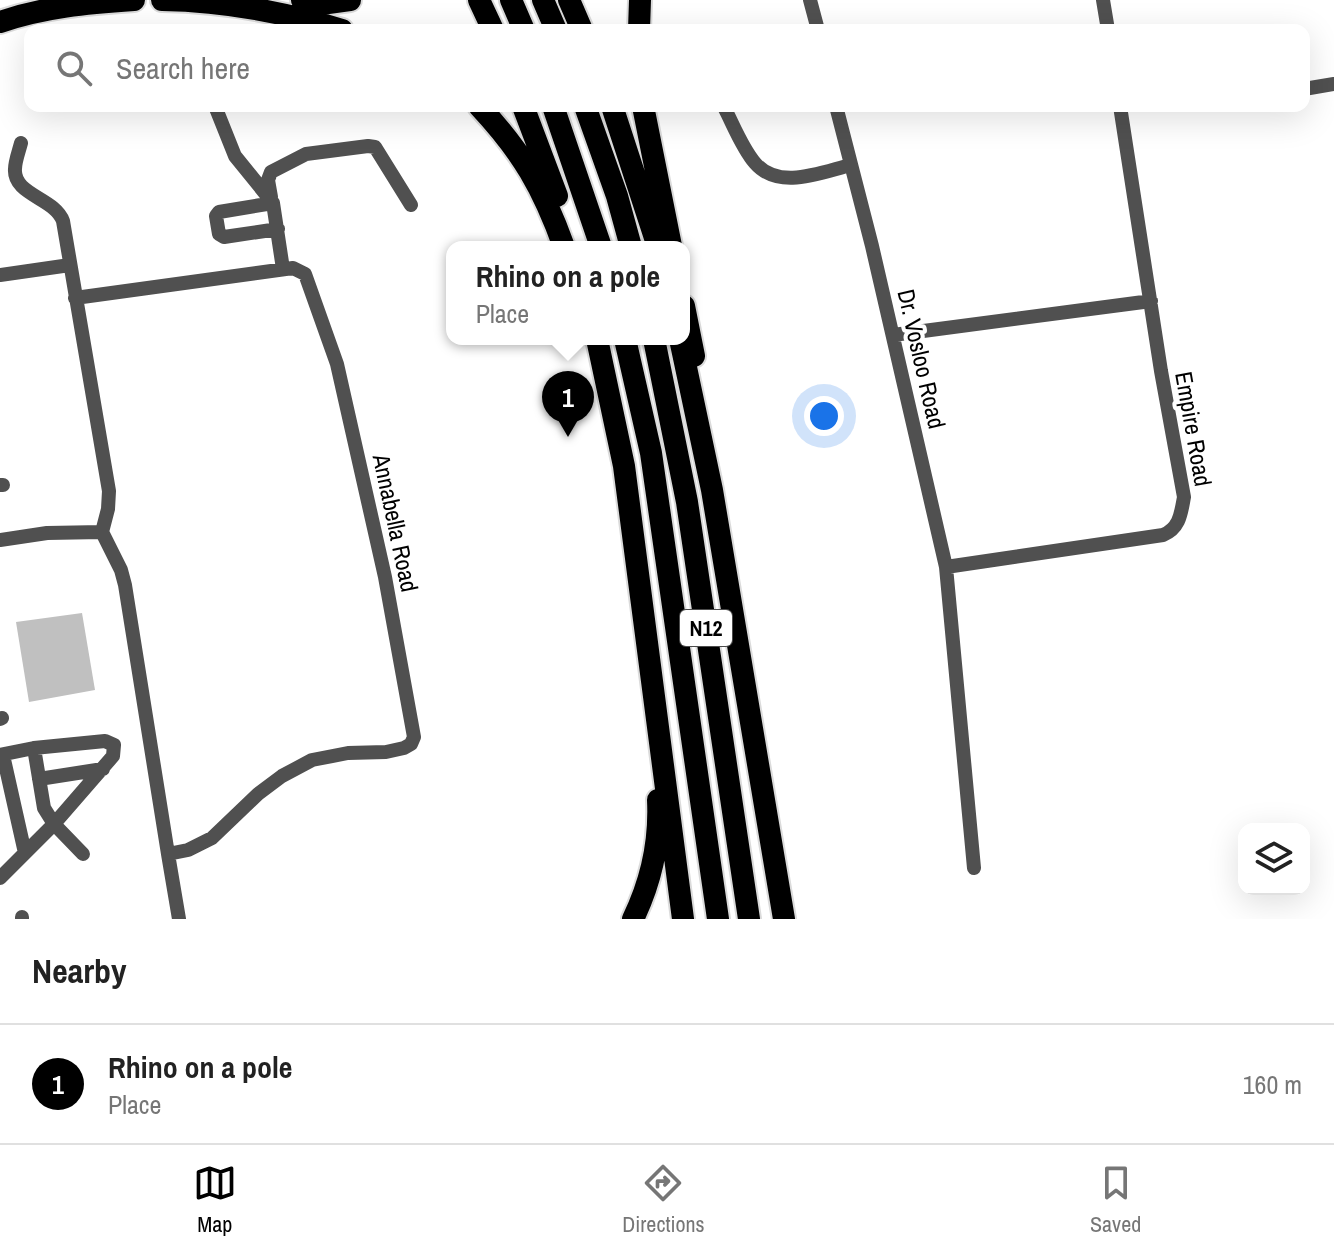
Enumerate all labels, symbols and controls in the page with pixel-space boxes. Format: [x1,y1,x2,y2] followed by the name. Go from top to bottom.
[24,24,1310,112] search box
[52,46,96,90] icon: search
[116,48,250,88] text: Search here
[446,241,690,345] popup
[476,256,660,296] text: Rhino on a pole
[890,286,954,432] street label: Dr. Vosloo Road
[476,296,529,331] text: Place
[1168,369,1220,489] street label: Empire Road
[542,371,594,437] pin: 1
[804,396,844,436] your location
[366,450,426,595] street label: Annabella Road
[680,610,732,646] road number: N12
[1238,823,1310,895] map controls
[1238,823,1310,895] button: layers
[32,948,127,994] text: Nearby
[108,1047,293,1087] text: Rhino on a pole
[52,1067,64,1102] text: 1
[1243,1067,1302,1102] text: 160 m
[108,1087,161,1122] text: Place
[193,1161,237,1239] tab: Map
[622,1161,705,1239] tab: Directions
[1090,1161,1141,1239] tab: Saved

